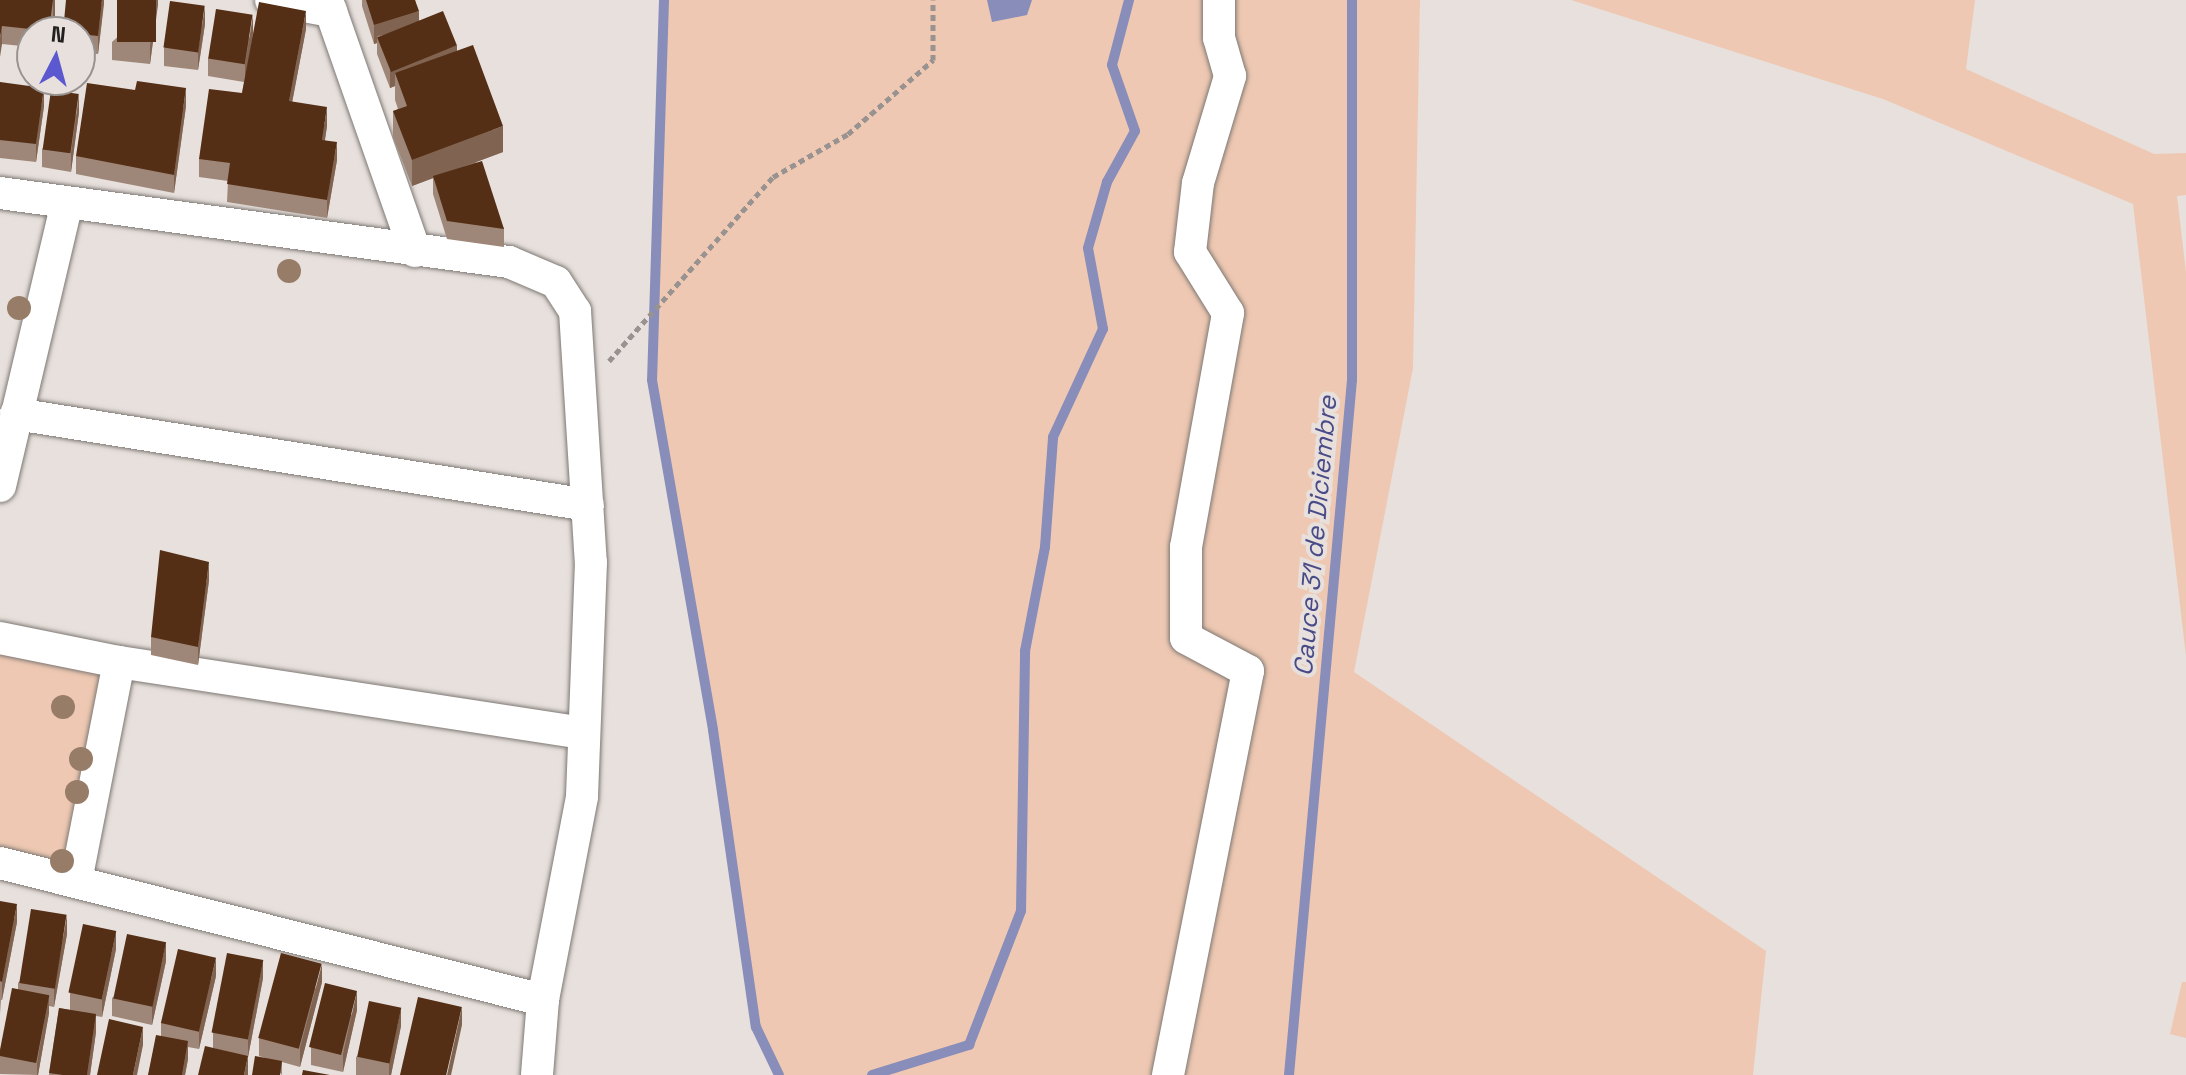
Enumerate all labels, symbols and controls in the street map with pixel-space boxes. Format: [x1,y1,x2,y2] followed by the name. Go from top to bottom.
[16,16,96,96] north arrow
[50,19,67,49] text: N
[1288,395,1344,677] water label: Cauce 31 de Diciembre

